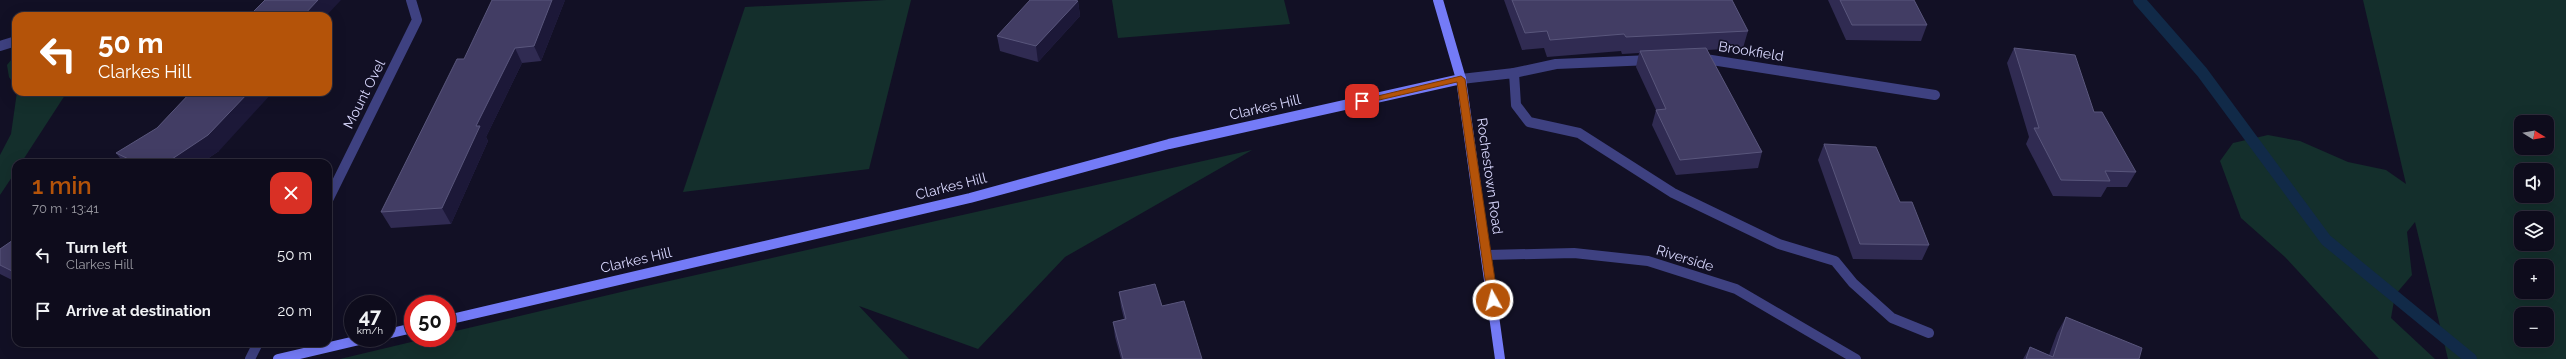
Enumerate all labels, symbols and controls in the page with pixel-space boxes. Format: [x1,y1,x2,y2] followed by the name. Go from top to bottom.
[98,27,164,60] text: 50 m
[32,28,84,80] icon: left
[1717,38,1785,64] street label: Brookfield
[340,57,388,131] street label: Mount Ovel
[98,61,191,82] text: Clarkes Hill
[1345,84,1379,118] pin
[1351,90,1373,112] icon: arrive
[1228,91,1302,123] street label: Clarkes Hill
[2514,115,2554,155] north arrow
[2514,115,2554,347] map controls
[1474,117,1506,235] street label: Rochestown Road
[2514,163,2554,203] button: sound
[914,169,988,203] street label: Clarkes Hill
[32,171,92,200] text: 1 min
[270,172,312,214] button: close
[32,201,99,216] text: 70 m · 13:41
[2514,211,2554,251] button: layers
[66,239,127,257] text: Turn left
[1654,242,1716,274] street label: Riverside
[32,244,54,266] icon: left
[599,244,673,276] street label: Clarkes Hill
[277,246,312,264] text: 50 m
[66,257,133,272] text: Clarkes Hill
[2514,259,2554,299] button: +
[1472,279,1514,321] position arrow
[404,295,456,347] speed limit sign: 50
[32,300,54,322] icon: arrive
[66,302,211,320] text: Arrive at destination
[277,302,312,320] text: 20 m
[359,304,381,328] text: 47
[2514,307,2554,347] button: −
[357,325,383,336] text: km/h

